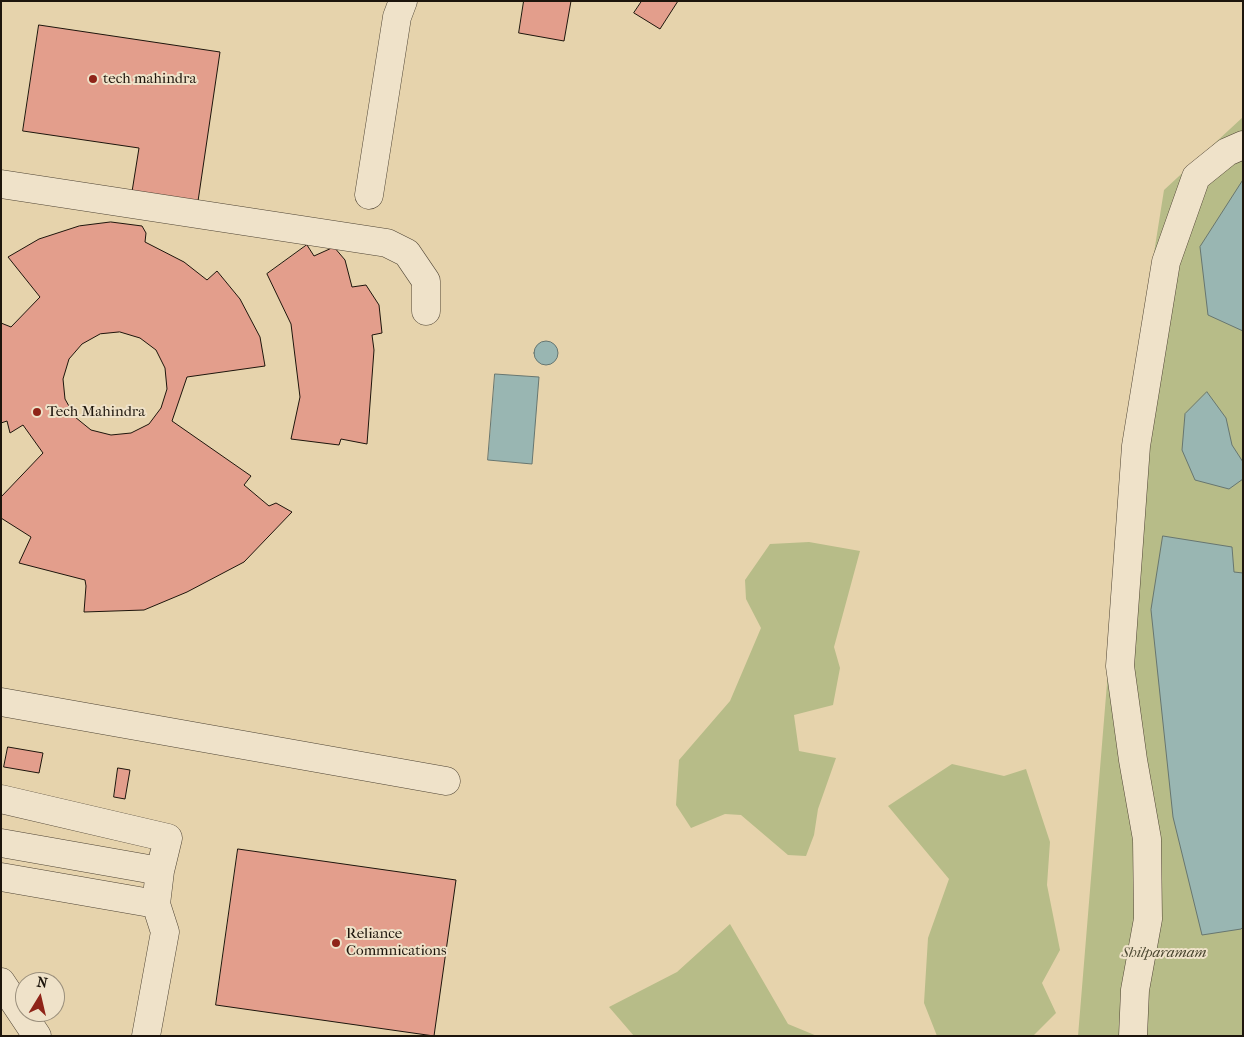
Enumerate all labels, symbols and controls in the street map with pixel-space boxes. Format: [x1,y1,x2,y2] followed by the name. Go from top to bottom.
[103,70,196,88] place label: tech mahindra
[87,73,99,85] marker: tech mahindra
[47,403,145,421] place label: Tech Mahindra
[31,406,43,418] marker: Tech Mahindra
[346,925,447,960] place label: Reliance Commnications
[330,937,342,949] marker: Reliance Commnications
[1121,944,1207,962] park label: Shilparamam
[15,972,65,1022] north arrow
[36,973,49,992] text: N

